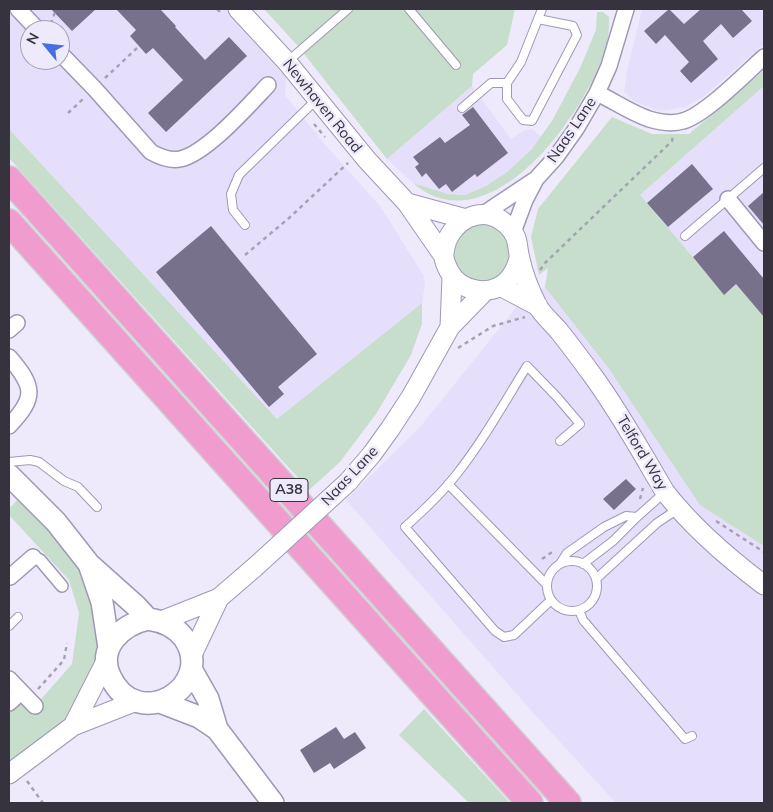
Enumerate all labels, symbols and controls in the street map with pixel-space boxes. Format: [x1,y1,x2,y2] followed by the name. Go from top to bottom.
[20,20,70,70] north arrow
[22,30,43,47] text: N
[279,55,365,157] street label: Newhaven Road
[544,94,600,166] street label: Naas Lane
[613,412,671,494] street label: Telford Way
[318,443,382,509] street label: Naas Lane
[270,478,308,502] road number: A38

